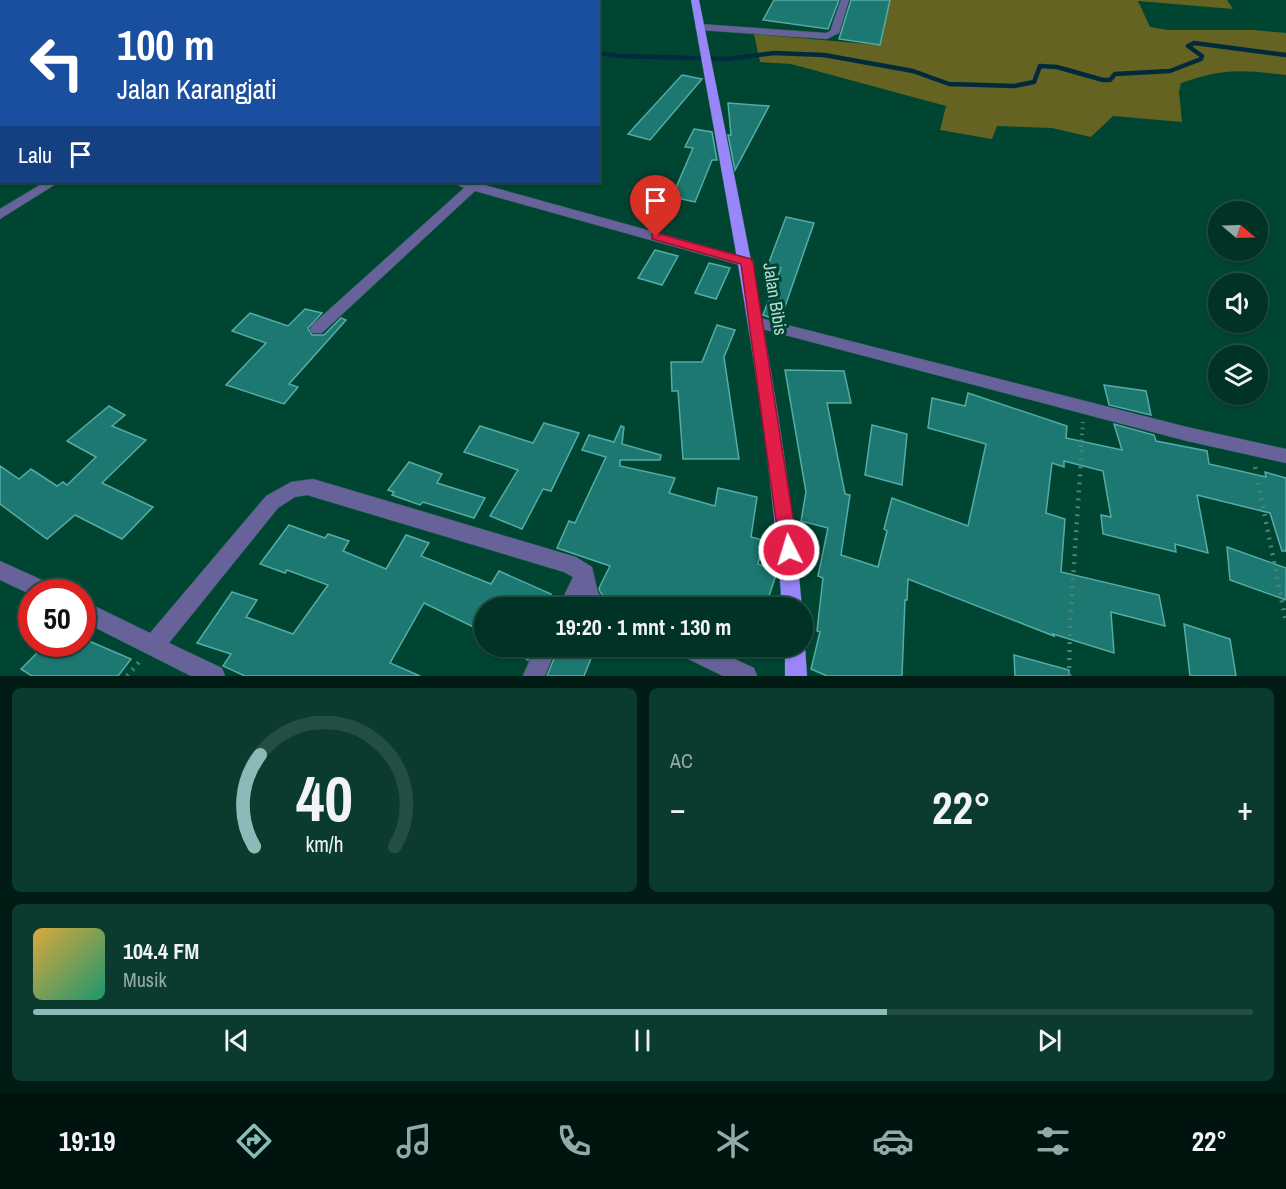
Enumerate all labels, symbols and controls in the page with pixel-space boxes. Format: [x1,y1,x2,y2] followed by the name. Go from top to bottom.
[117,17,215,73] text: 100 m
[18,24,96,102] icon: left
[117,71,277,107] text: Jalan Karangjati
[64,138,97,171] icon: arrive
[18,140,52,170] text: Lalu
[630,175,681,237] pin
[639,184,672,217] icon: arrive
[1208,201,1268,261] north arrow
[1208,201,1268,405] map controls
[757,261,794,337] street label: Jalan Bibis
[1208,273,1268,333] button: sound
[1208,345,1268,405] button: layers
[757,518,821,582] position arrow
[18,579,96,657] speed limit sign: 50
[556,612,731,642] text: 19:20 · 1 mnt · 130 m
[670,747,693,774] text: AC
[296,756,353,840] text: 40
[932,777,991,838] text: 22°
[670,786,686,830] text: −
[1237,786,1253,830] text: +
[305,830,344,859] text: km/h
[123,936,199,966] text: 104.4 FM
[123,966,167,993] text: Musik
[220,1024,253,1057] icon: previous
[626,1024,659,1057] icon: pause
[1033,1024,1066,1057] icon: next
[233,1120,275,1162] icon: directions
[393,1120,435,1162] icon: music
[553,1120,595,1162] icon: phone
[712,1120,754,1162] icon: climate
[872,1120,914,1162] icon: car
[1032,1120,1074,1162] icon: filters
[59,1123,115,1159] text: 19:19
[1192,1123,1227,1159] text: 22°

